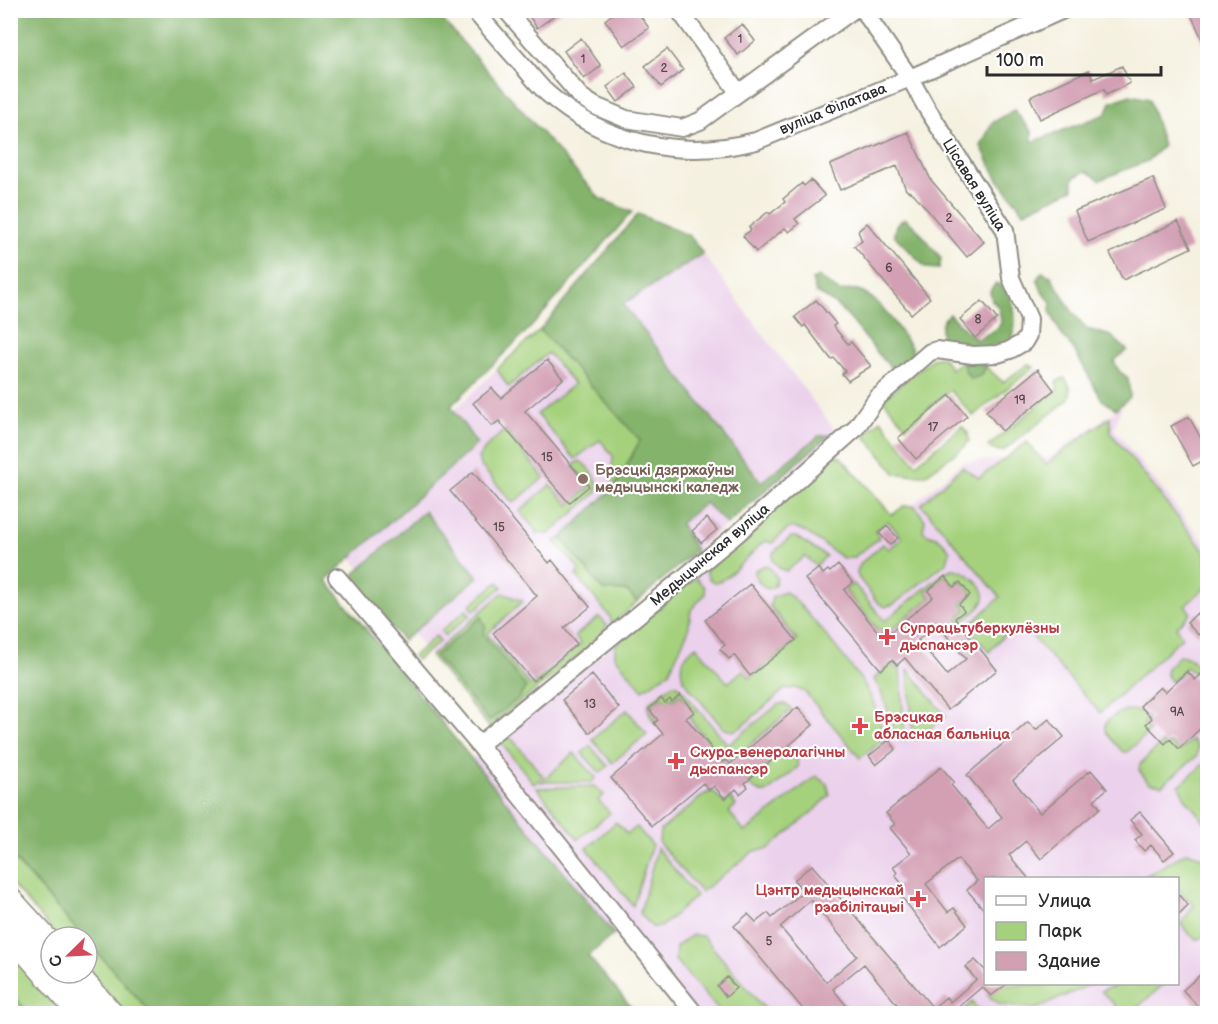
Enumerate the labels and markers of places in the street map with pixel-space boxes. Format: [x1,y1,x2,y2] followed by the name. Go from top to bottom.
[595,461,739,497] place label: Брэсцкі дзяржаўны медыцынскі каледж
[576,472,590,486] marker: Брэсцкі дзяржаўны медыцынскі каледж
[899,619,1060,655] place label: Супрацьтуберкулёзны дыспансэр
[878,628,896,646] marker: Супрацьтуберкулёзны дыспансэр
[874,708,1010,744] place label: Брэсцкая абласная бальніца
[851,717,869,735] marker: Брэсцкая абласная бальніца
[689,743,845,779] place label: Скура-венералагічны дыспансэр
[667,752,685,770] marker: Скура-венералагічны дыспансэр
[756,881,904,917] place label: Цэнтр медыцынскай рэабілітацыі
[909,890,927,908] marker: Цэнтр медыцынскай рэабілітацыі

